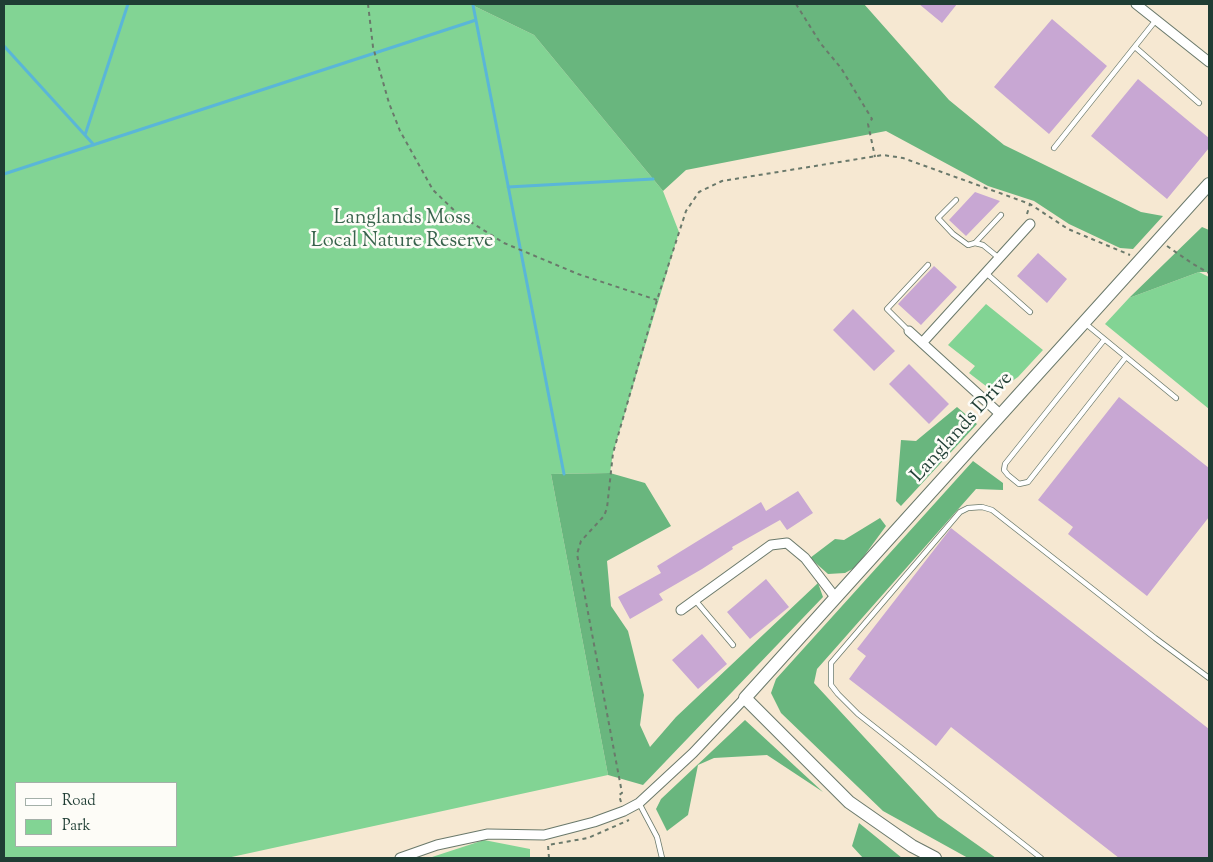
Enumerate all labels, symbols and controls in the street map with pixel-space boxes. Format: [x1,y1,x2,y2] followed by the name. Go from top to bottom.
[311,208,493,255] park label: Langlands Moss Local Nature Reserve
[907,368,1019,488] street label: Langlands Drive
[15,782,178,847] legend
[62,791,96,812] text: Road
[62,816,91,837] text: Park

